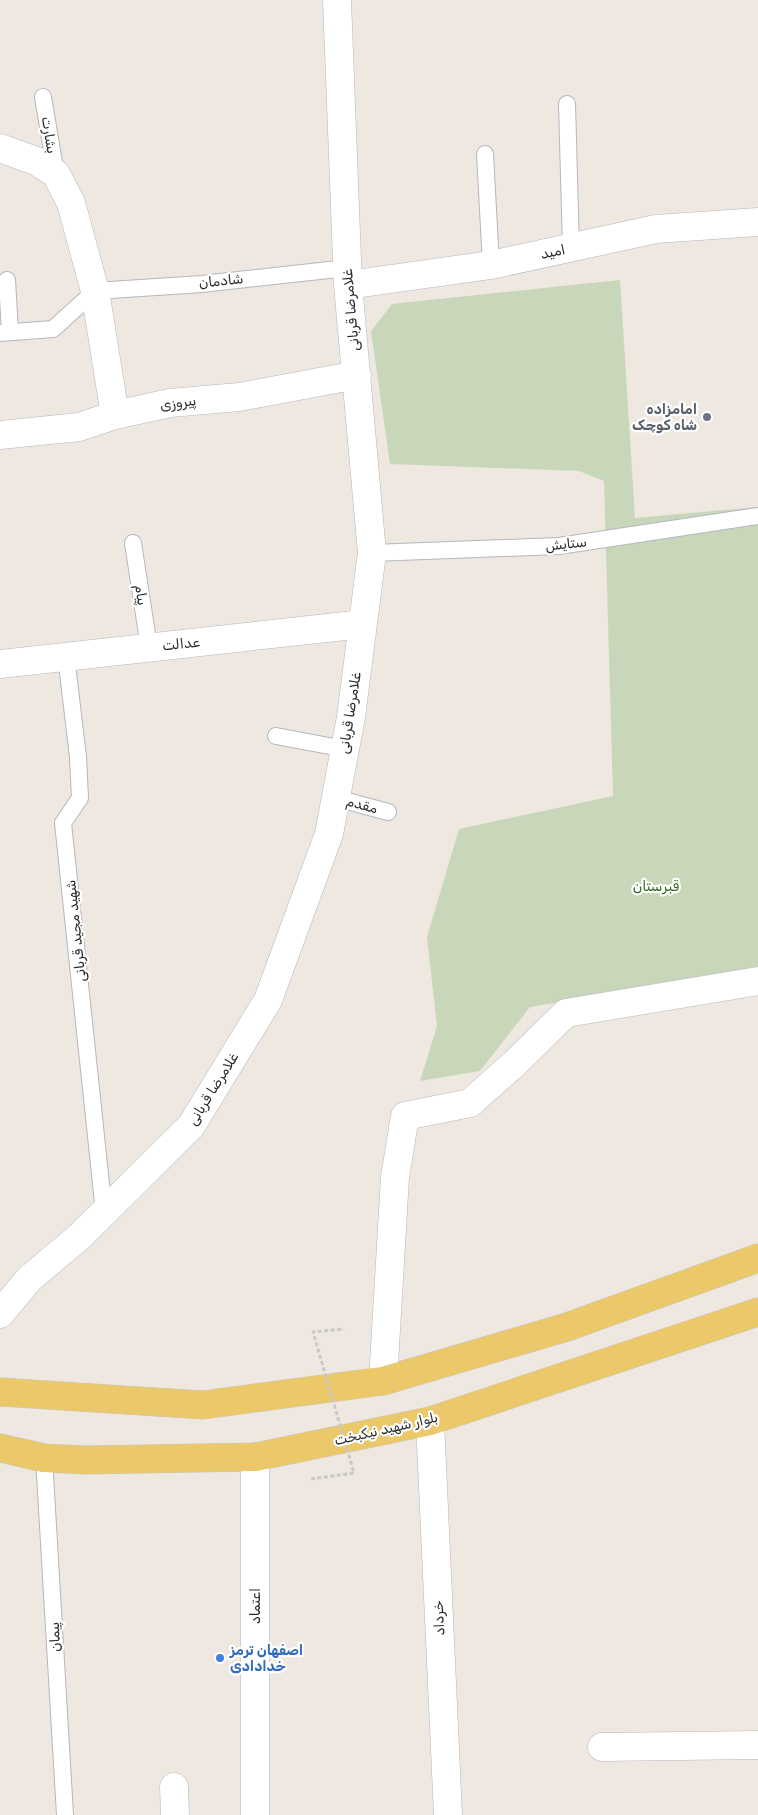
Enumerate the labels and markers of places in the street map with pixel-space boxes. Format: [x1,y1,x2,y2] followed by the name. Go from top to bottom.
[632,401,697,434] place label: امامزاده شاه کوچک
[701,411,713,423] marker: امامزاده شاه کوچک
[229,1642,303,1675] place label: اصفهان ترمز خدادادی
[214,1652,226,1664] marker: اصفهان ترمز خدادادی

